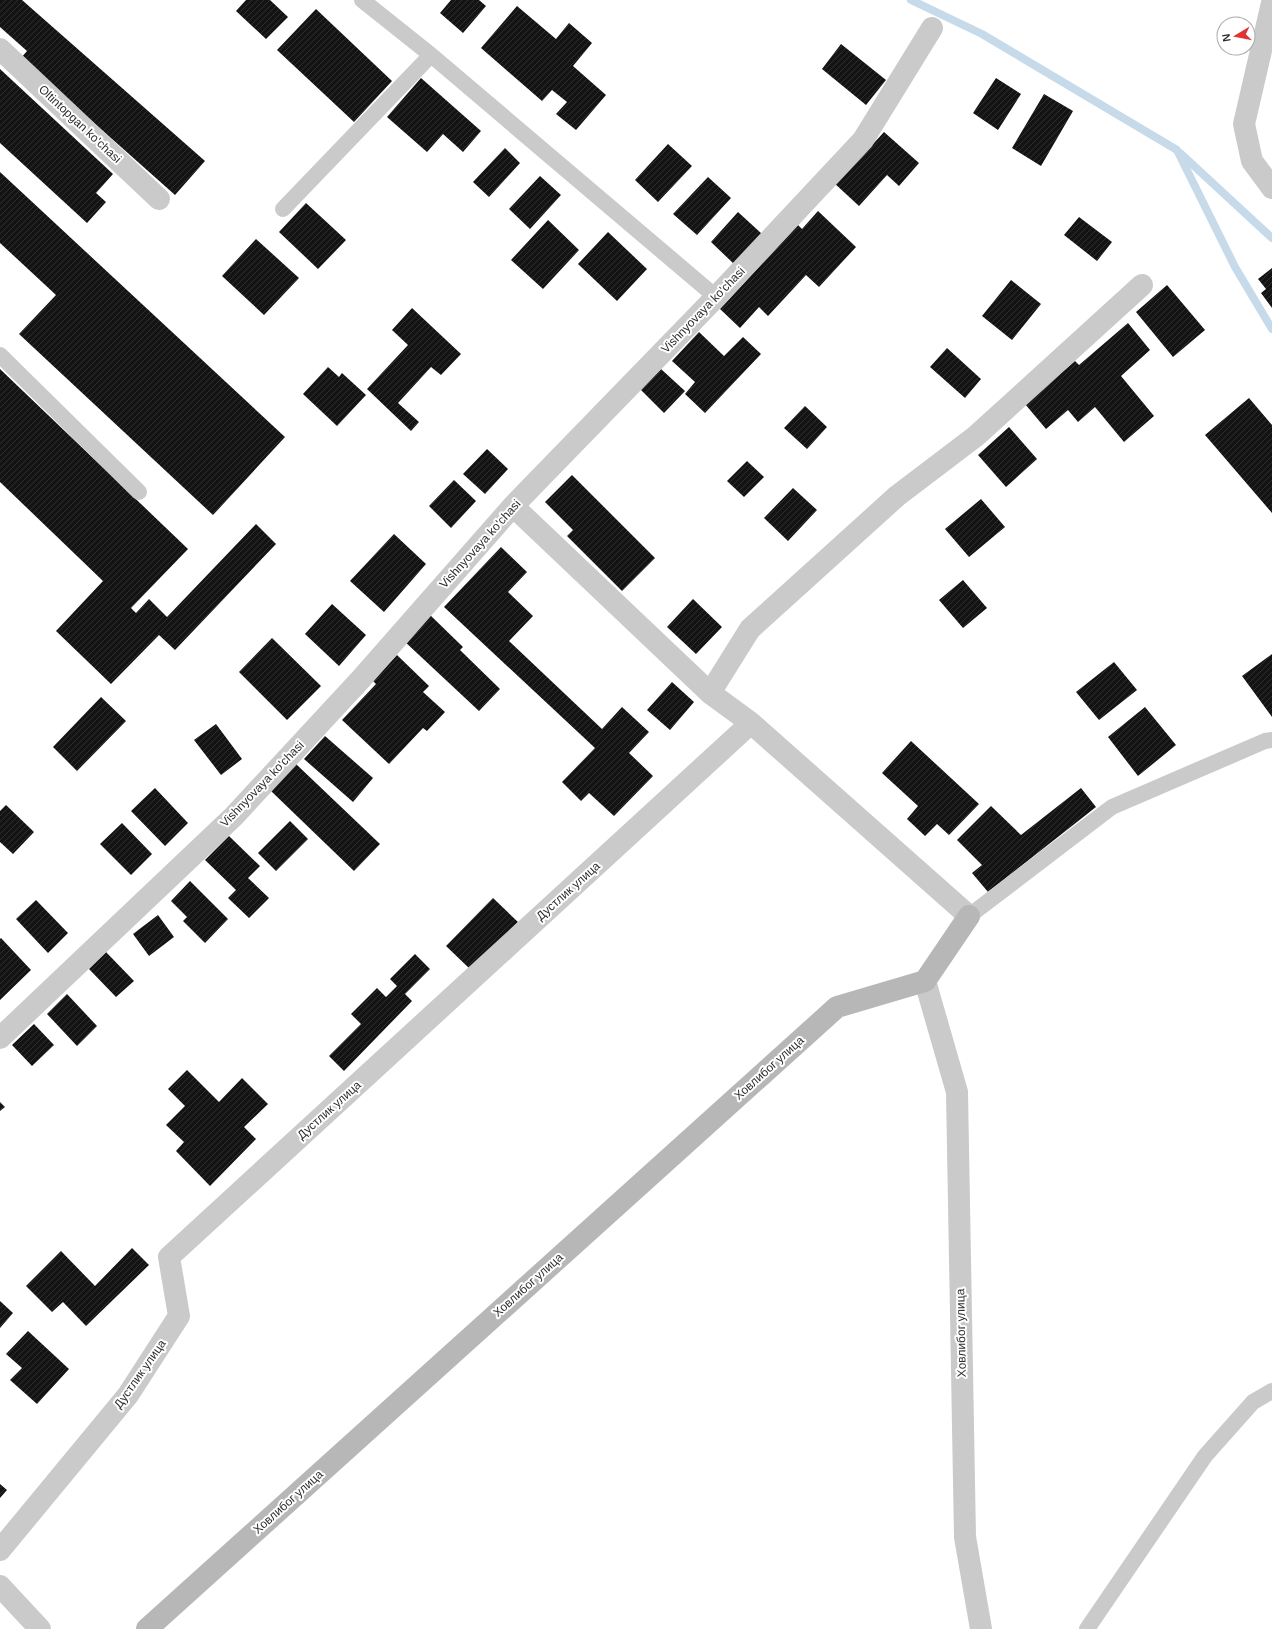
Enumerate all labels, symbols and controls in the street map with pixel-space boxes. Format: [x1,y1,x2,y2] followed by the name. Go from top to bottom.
[1216,16,1256,56] north arrow
[1220,33,1233,43] text: N
[36,82,124,166] street label: Oltintopgan ko'chasi
[658,264,748,356] street label: Vishnyovaya ko'chasi
[437,497,523,591] street label: Vishnyovaya ko'chasi
[217,738,307,830] street label: Vishnyovaya ko'chasi
[533,859,603,923] street label: Дустлик улица
[731,1033,807,1103] street label: Ховлибог улица
[294,1078,364,1142] street label: Дустлик улица
[490,1250,566,1320] street label: Ховлибог улица
[953,1288,969,1377] street label: Ховлибог улица
[111,1337,169,1411] street label: Дустлик улица
[250,1467,326,1537] street label: Ховлибог улица

